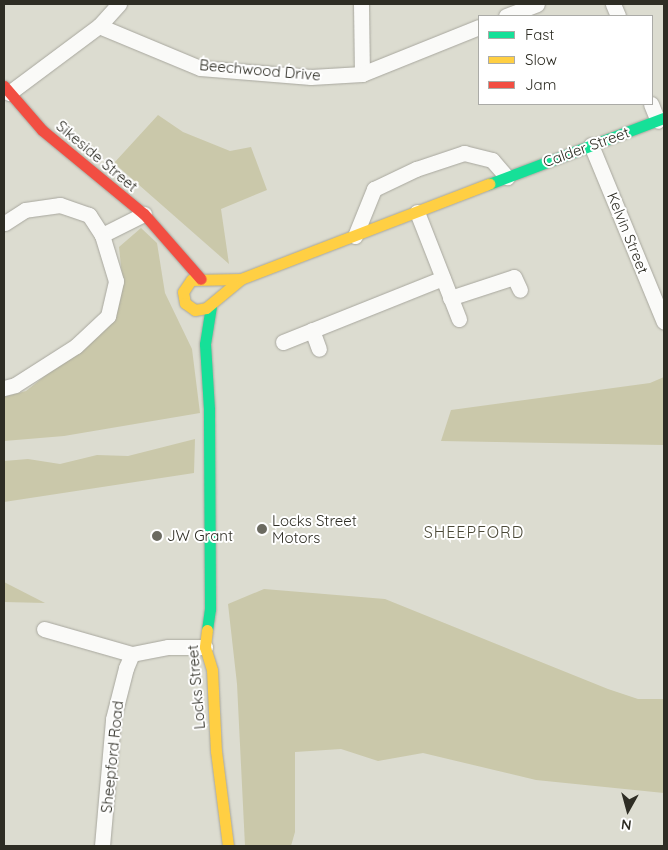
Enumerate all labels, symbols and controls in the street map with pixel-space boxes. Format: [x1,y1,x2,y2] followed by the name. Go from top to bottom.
[478,15,653,105] legend
[525,25,554,44] text: Fast
[525,50,557,69] text: Slow
[199,56,321,84] street label: Beechwood Drive
[525,75,556,94] text: Jam
[53,117,141,195] street label: Sikeside Street
[540,123,632,171] street label: Calder Street
[603,190,653,276] street label: Kelvin Street
[272,511,357,546] place label: Locks Street Motors
[423,522,525,542] district label: SHEEPFORD
[256,523,268,535] marker: Locks Street Motors
[167,527,233,545] place label: JW Grant
[151,530,163,542] marker: JW Grant
[183,644,209,730] street label: Locks Street
[97,700,127,814] street label: Sheepford Road
[603,785,653,835] north arrow
[620,815,632,834] text: N

